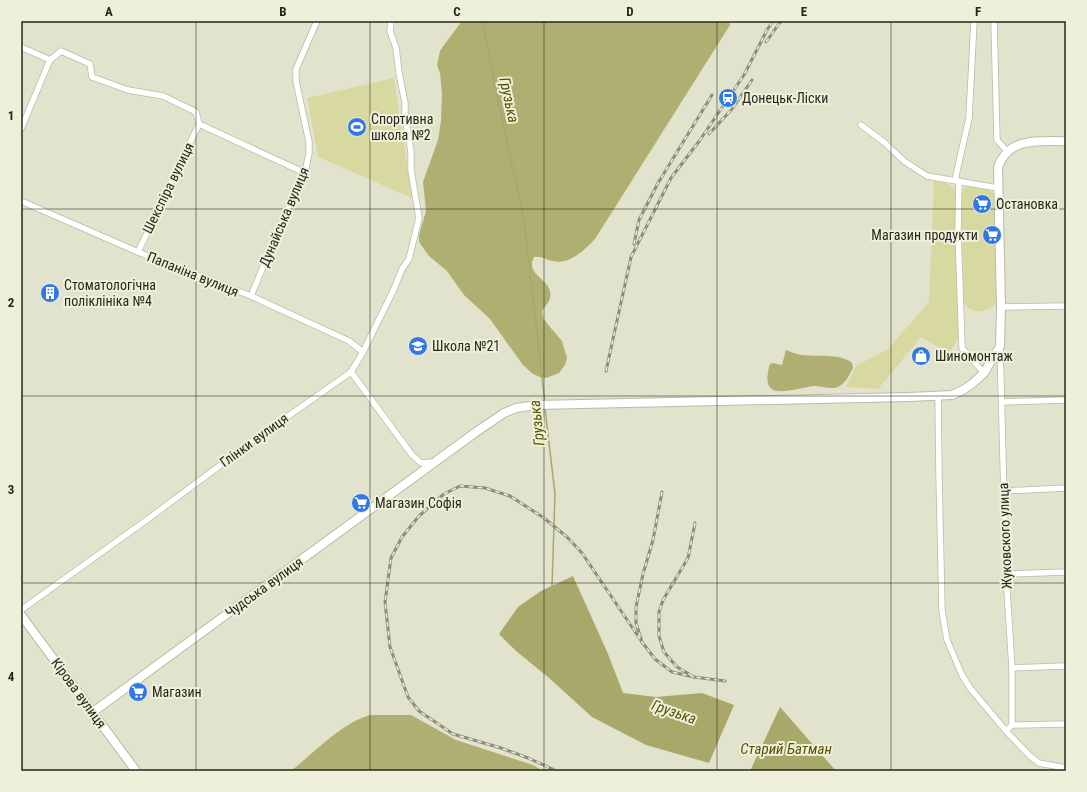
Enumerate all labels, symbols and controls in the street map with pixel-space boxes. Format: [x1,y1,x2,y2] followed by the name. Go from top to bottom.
[105,4,113,19] text: A
[279,4,287,19] text: B
[453,4,461,19] text: C
[626,4,634,19] text: D
[801,4,808,19] text: E
[975,4,981,19] text: F
[495,76,523,124] water label: Грузька
[717,87,739,109] station icon: Донецьк-Ліски
[742,90,828,106] place label: Донецьк-Ліски
[8,108,14,123] text: 1
[371,111,433,143] place label: Спортивна школа №2
[346,116,368,138] sports icon: Спортивна школа №2
[139,140,197,236] street label: Шекспіра вулиця
[256,165,312,269] street label: Дунайська вулиця
[971,193,993,215] supermarket icon: Остановка
[996,196,1058,212] place label: Остановка
[981,224,1003,246] supermarket icon: Магазин продукти
[871,227,978,243] place label: Магазин продукти
[145,248,241,300] street label: Папаніна вулиця
[64,277,156,309] place label: Стоматологічна поліклініка №4
[39,282,61,304] building icon: Стоматологічна поліклініка №4
[8,295,15,310] text: 2
[407,335,429,357] school or university icon: Школа №21
[432,338,500,354] place label: Школа №21
[910,345,932,367] shop icon: Шиномонтаж
[935,348,1013,364] place label: Шиномонтаж
[526,399,548,447] water label: Грузька
[217,410,291,470] street label: Глінки вулиця
[8,482,14,497] text: 3
[995,482,1015,590] street label: Жуковского улица
[350,492,372,514] supermarket icon: Магазин Софія
[375,495,462,511] place label: Магазин Софія
[222,553,306,621] street label: Чудська вулиця
[48,655,110,731] street label: Кірова вулиця
[8,669,15,684] text: 4
[127,681,149,703] supermarket icon: Магазин
[152,684,202,700] place label: Магазин
[649,696,699,728] water label: Грузька
[740,740,832,758] water label: Старий Батман

